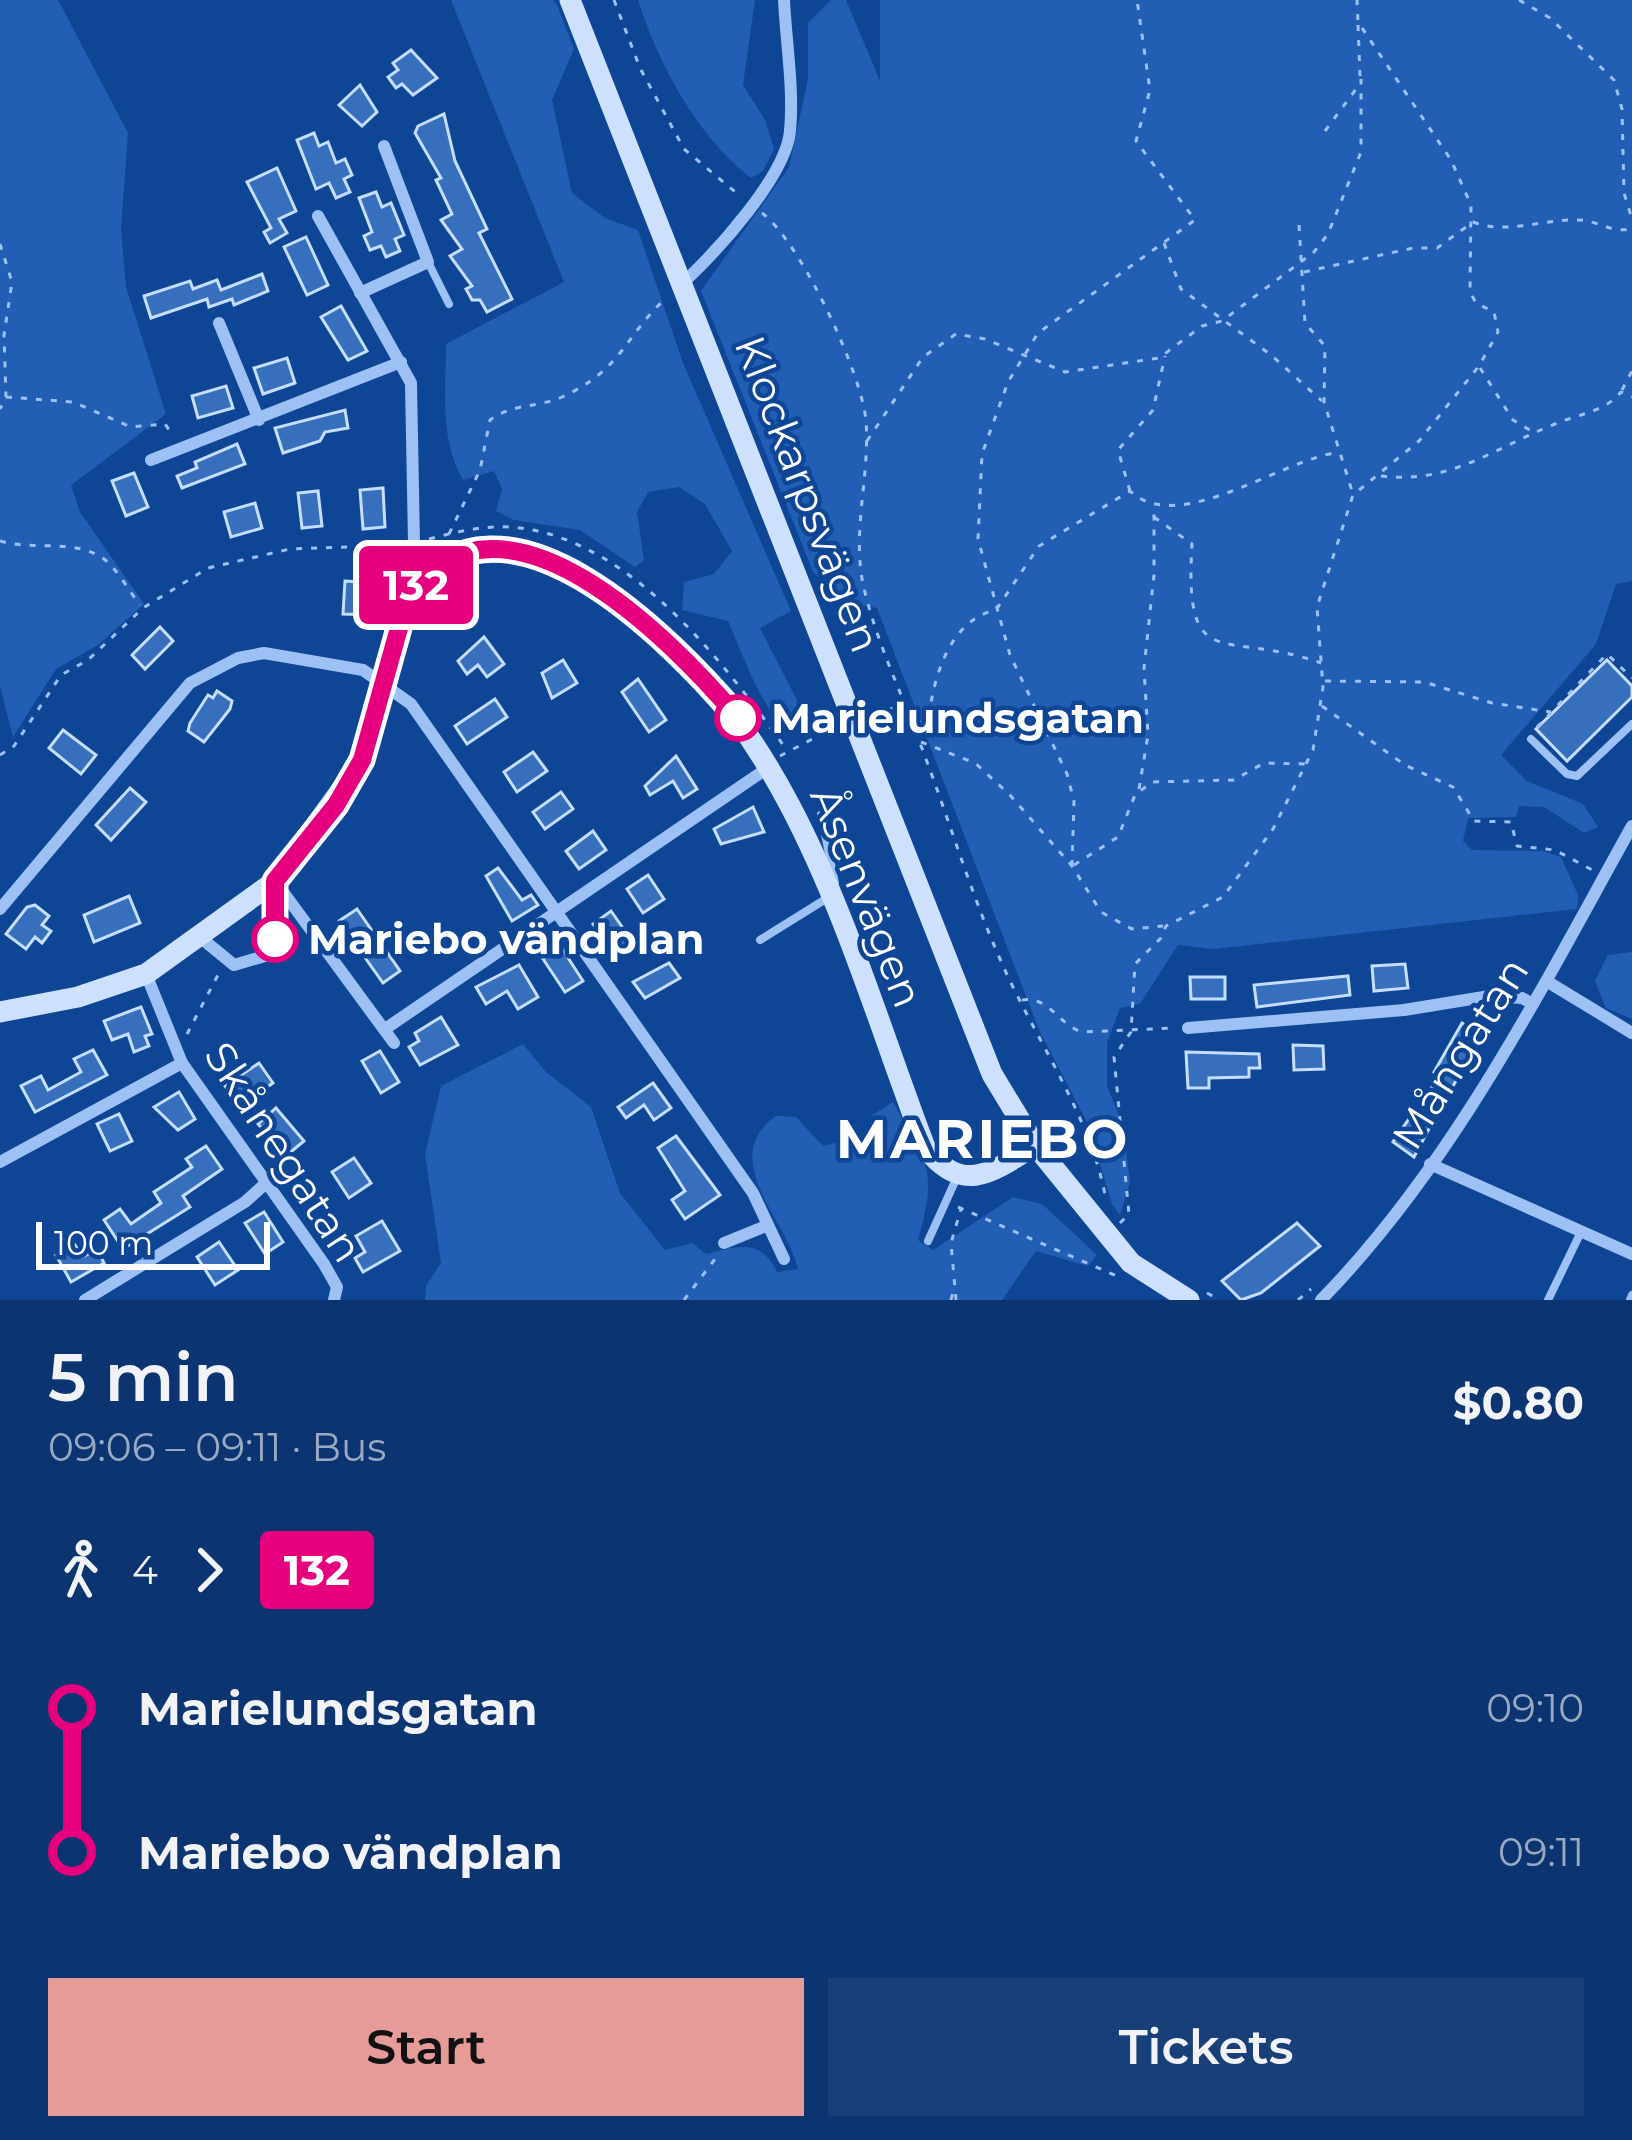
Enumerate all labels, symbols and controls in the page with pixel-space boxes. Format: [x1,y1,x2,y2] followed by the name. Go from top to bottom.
[724,328,892,660] street label: Klockarpsvägen
[347,546,485,624] line badge: 132
[383,559,449,611] text: 132
[771,692,1144,744] place label: Marielundsgatan
[716,696,760,740] marker: Marielundsgatan
[799,779,935,1015] street label: Åsenvägen
[308,913,704,965] place label: Mariebo vändplan
[253,917,297,961] marker: Mariebo vändplan
[1381,948,1539,1158] street label: Mångatan
[194,1032,374,1272] street label: Skånegatan
[836,1106,1130,1172] district label: MARIEBO
[36,1216,270,1269] scale bar
[54,1223,153,1263] text: 100 m
[48,1337,239,1418] text: 5 min
[1453,1375,1584,1430] text: $0.80
[48,1423,386,1471] text: 09:06 – 09:11 · Bus
[48,1537,114,1603] icon: walk
[176,1537,242,1603] icon: forward
[284,1544,350,1596] text: 132
[132,1546,158,1594] text: 4
[138,1681,538,1736] text: Marielundsgatan
[1486,1684,1584,1732] text: 09:10
[138,1825,563,1880] text: Mariebo vändplan
[1498,1828,1584,1876] text: 09:11
[48,1978,804,2116] button: Start
[828,1978,1584,2116] button: Tickets

